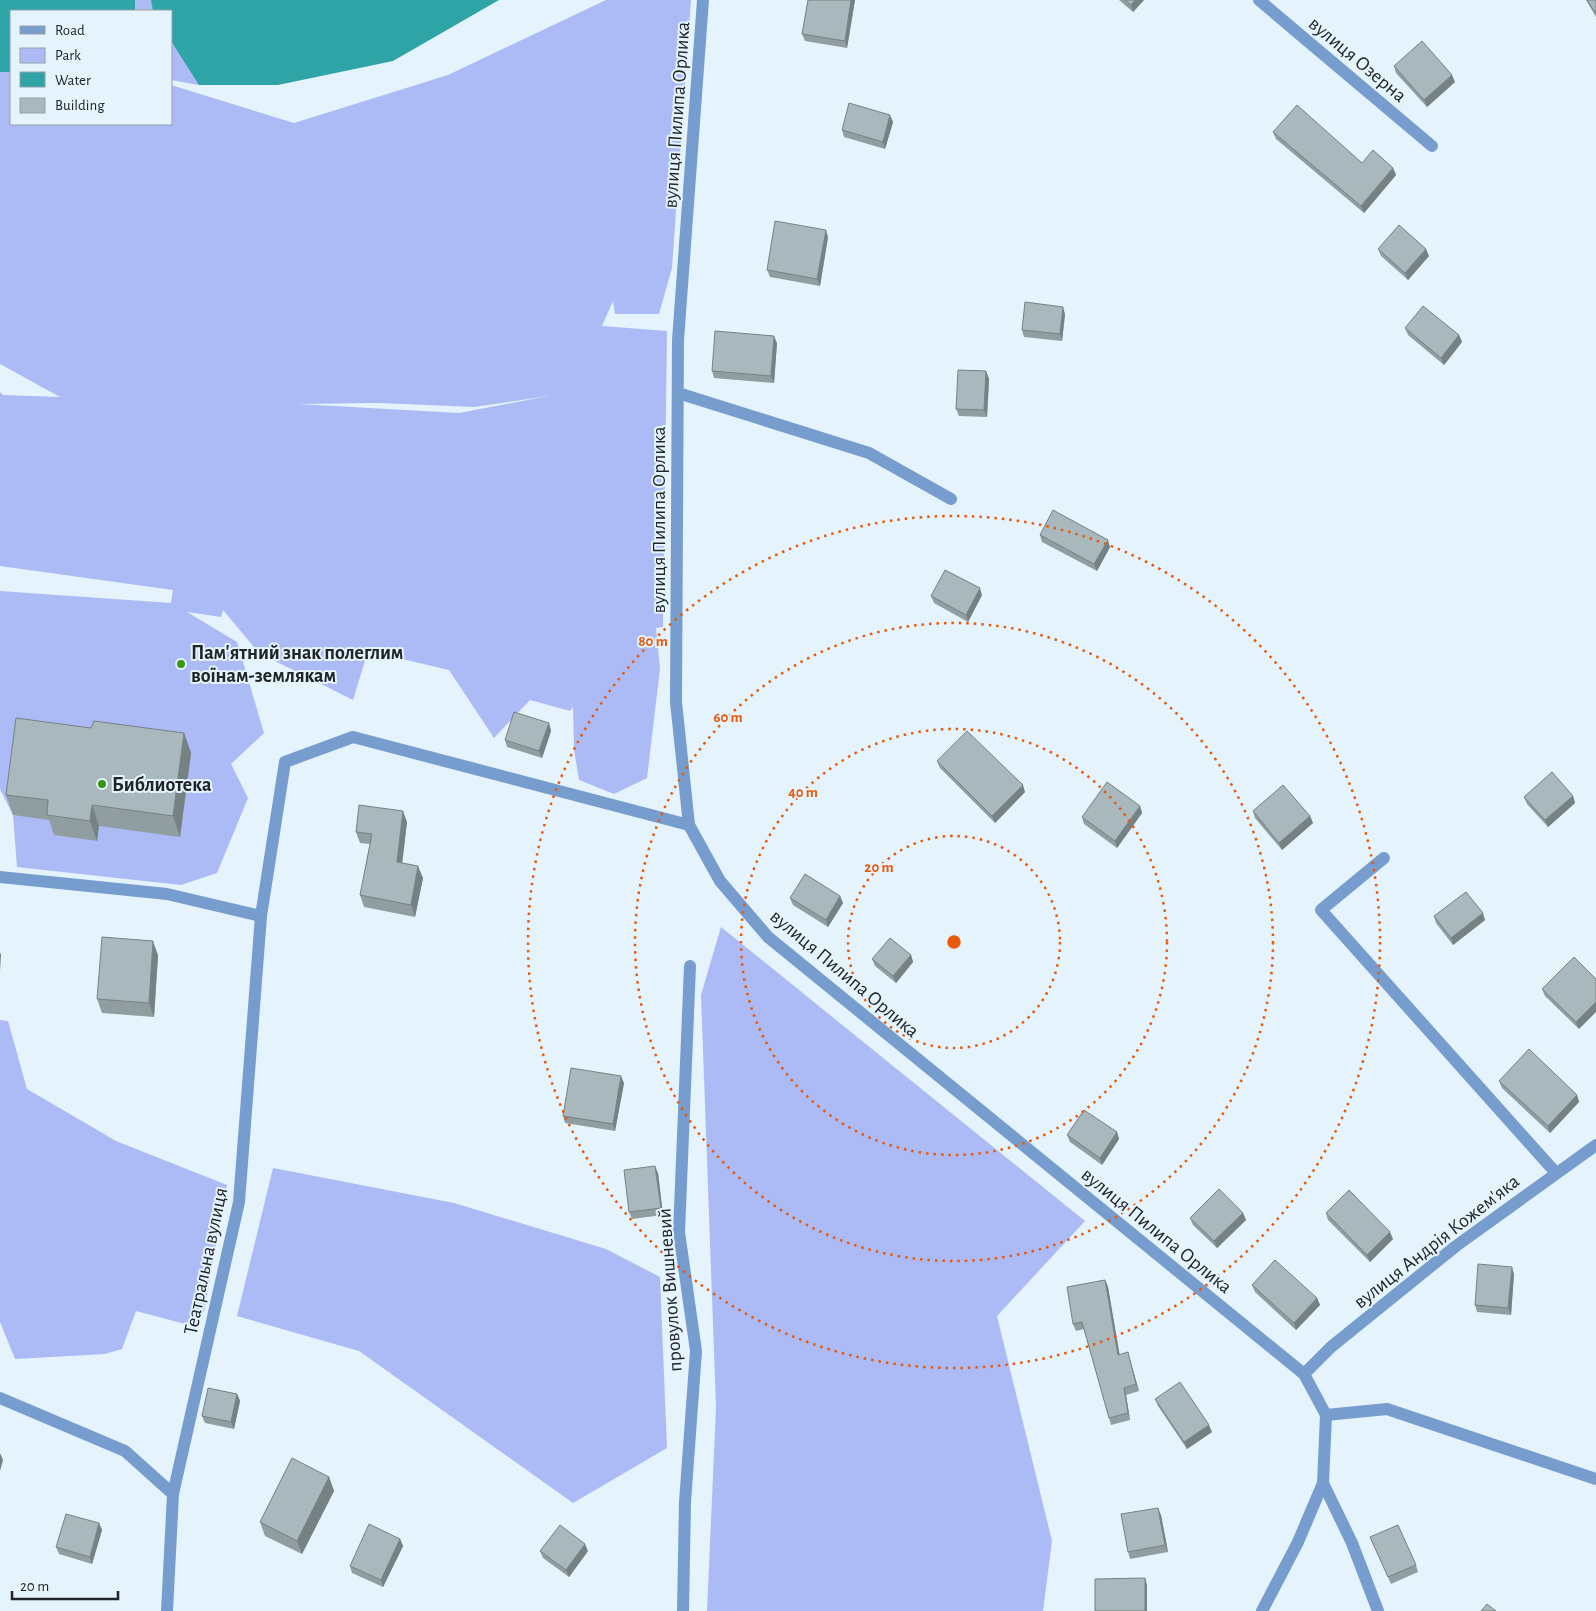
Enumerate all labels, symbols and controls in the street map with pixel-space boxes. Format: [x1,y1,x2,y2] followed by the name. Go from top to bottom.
[10,10,172,125] legend
[1305,13,1410,106] street label: вулиця Озерна
[660,21,693,209] street label: вулиця Пилипа Орлика
[55,23,85,38] text: Road
[55,48,81,63] text: Park
[55,73,91,88] text: Water
[55,98,105,113] text: Building
[649,426,669,614] street label: вулиця Пилипа Орлика
[638,634,668,649] text: 80 m
[191,643,403,686] place label: Пам'ятний знак полеглим воїнам-землякам
[175,658,187,670] marker: Пам'ятний знак полеглим воїнам-землякам
[713,710,743,725] text: 60 m
[112,775,212,795] place label: Библиотека
[96,778,108,790] marker: Библиотека
[788,785,818,800] text: 40 m
[864,860,894,875] text: 20 m
[766,906,922,1042] street label: вулиця Пилипа Орлика
[945,933,963,951] centre of rings
[1077,1164,1235,1297] street label: вулиця Пилипа Орлика
[1350,1171,1523,1312] street label: вулиця Андрія Кожем'яка
[181,1186,231,1337] street label: Театральна вулиця
[654,1207,686,1373] street label: провулок Вишневий
[12,1568,119,1600] scale bar
[20,1579,49,1594] text: 20 m

